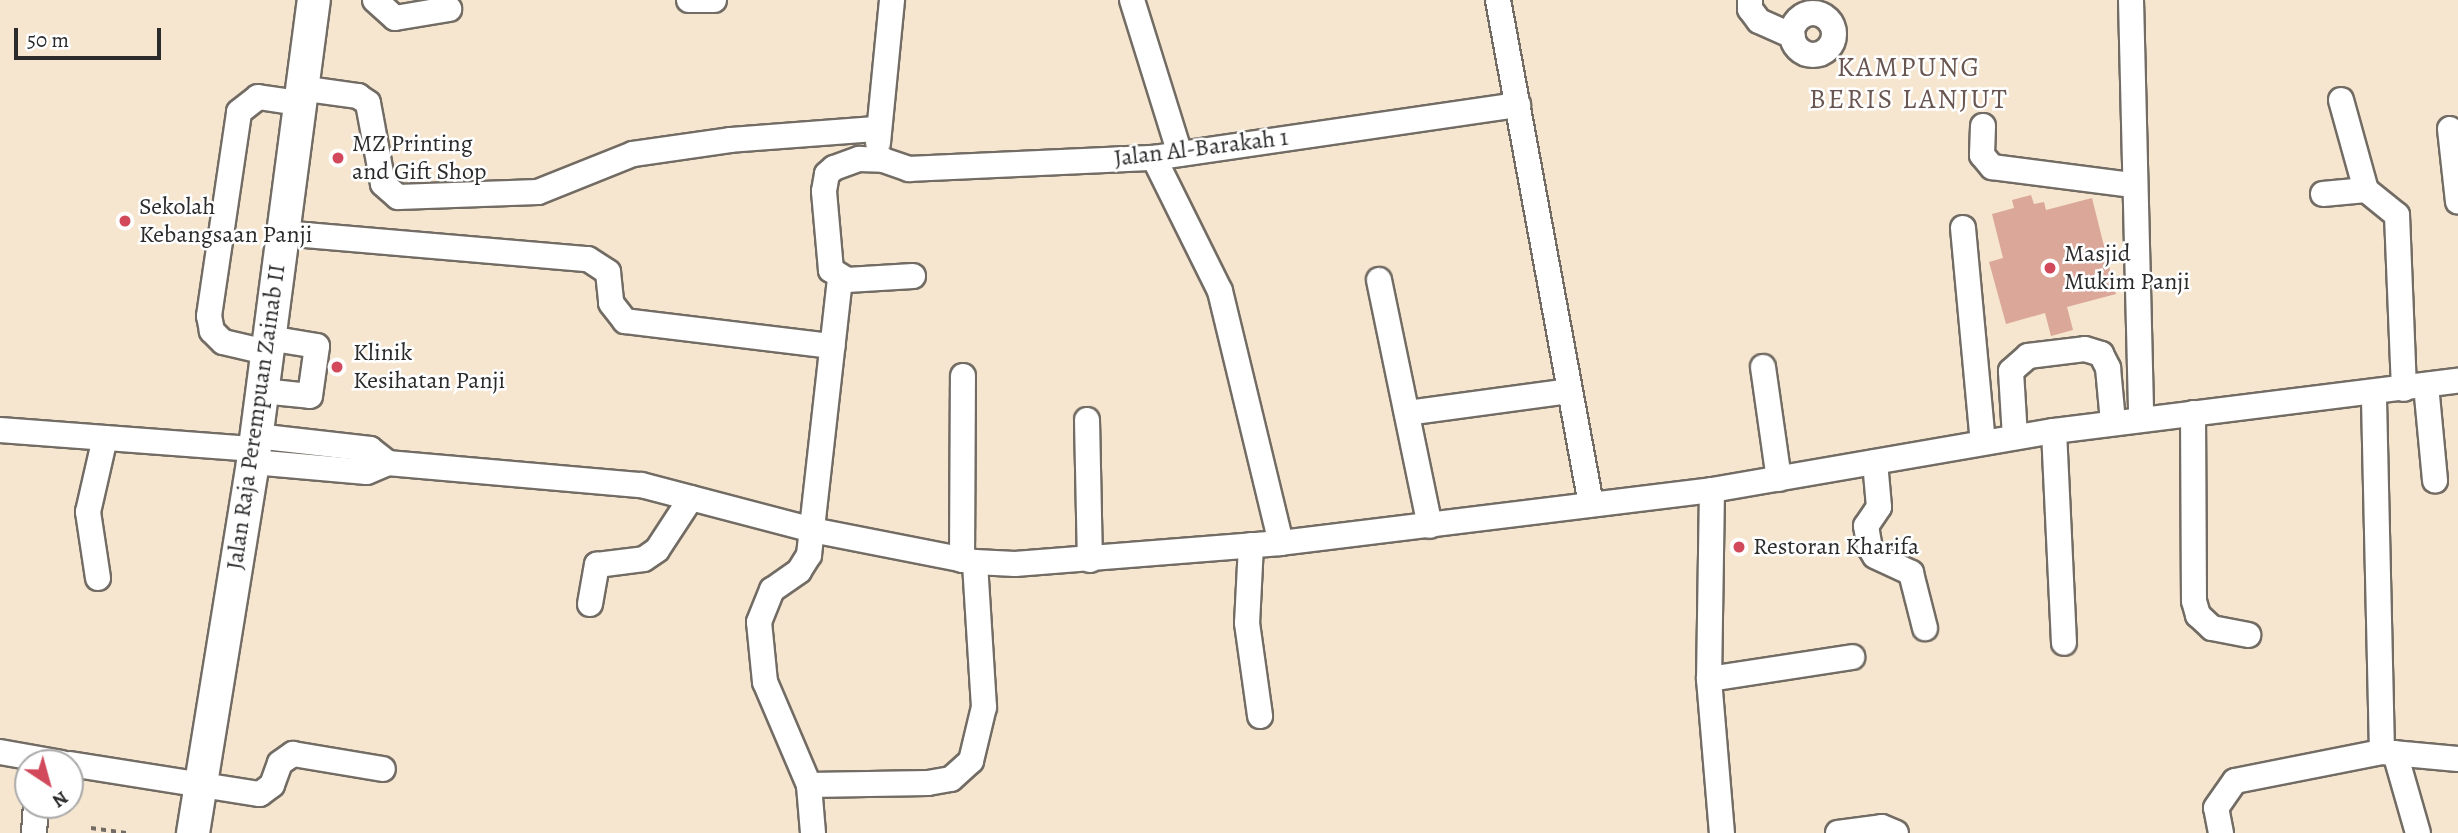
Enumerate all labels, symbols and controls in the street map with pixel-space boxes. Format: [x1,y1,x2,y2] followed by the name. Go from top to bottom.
[18,14,164,58] scale bar
[27,26,69,54] text: 50 m
[1811,50,2007,116] district label: KAMPUNG BERIS LANJUT
[1112,123,1290,173] street label: Jalan Al-Barakah 1
[352,130,487,186] place label: MZ Printing and Gift Shop
[330,150,346,166] marker: MZ Printing and Gift Shop
[139,193,312,249] place label: Sekolah Kebangsaan Panji
[117,213,133,229] marker: Sekolah Kebangsaan Panji
[2064,240,2190,296] place label: Masjid Mukim Panji
[2042,260,2058,276] marker: Masjid Mukim Panji
[220,262,292,572] street label: Jalan Raja Perempuan Zainab II
[353,339,505,395] place label: Klinik Kesihatan Panji
[327,357,347,377] marker: Klinik Kesihatan Panji
[1753,533,1919,561] place label: Restoran Kharifa
[1731,539,1747,555] marker: Restoran Kharifa
[14,749,84,819] north arrow
[47,785,73,814] text: N

